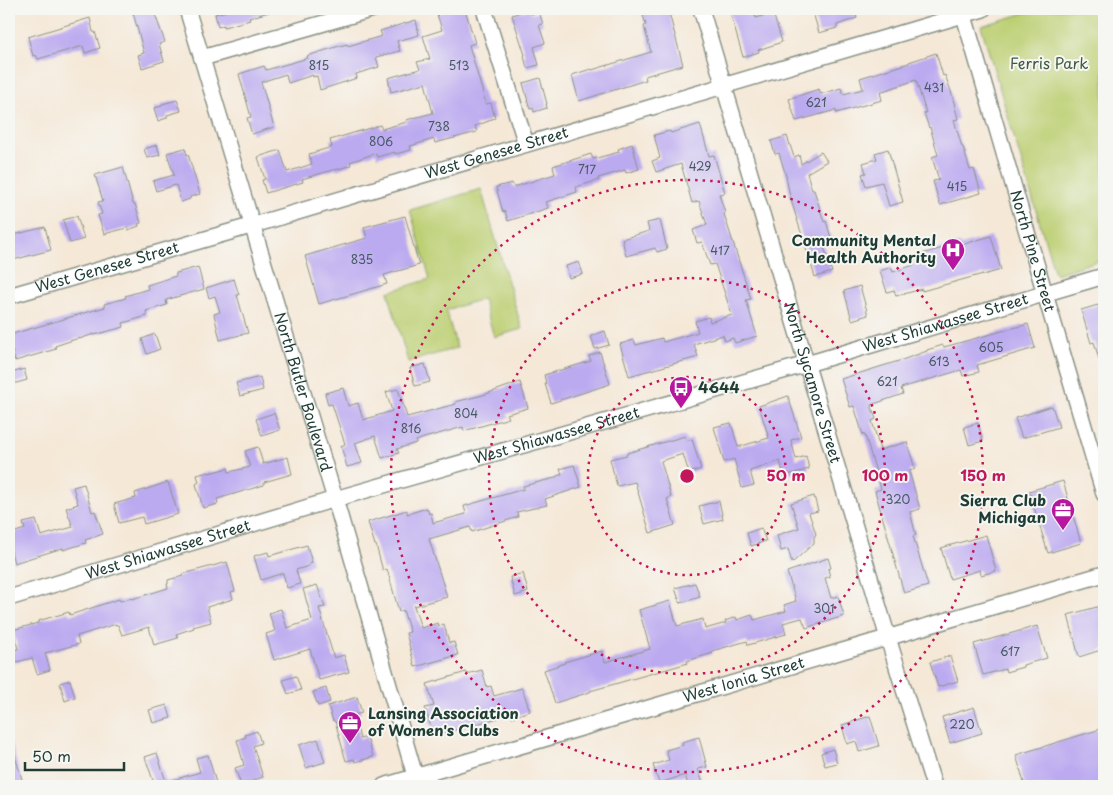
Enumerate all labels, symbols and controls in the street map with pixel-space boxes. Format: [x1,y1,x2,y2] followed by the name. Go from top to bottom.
[1010,51,1088,74] park label: Ferris Park
[309,56,329,74] house number: 815
[449,56,469,74] house number: 513
[924,78,944,96] house number: 431
[805,93,827,111] house number: 621
[428,117,450,135] house number: 738
[421,120,571,184] street label: West Genesee Street
[369,132,393,150] house number: 806
[689,157,711,175] house number: 429
[578,160,596,178] house number: 717
[947,177,967,195] house number: 415
[1005,187,1063,314] street label: North Pine Street
[791,228,936,268] place label: Community Mental Health Authority
[32,234,181,298] street label: West Genesee Street
[940,237,966,271] hospital icon: Community Mental Health Authority
[710,241,730,259] house number: 417
[351,250,373,268] house number: 835
[859,286,1031,357] street label: West Shiawassee Street
[779,299,848,465] street label: North Sycamore Street
[269,309,339,474] street label: North Butler Boulevard
[979,338,1003,356] house number: 605
[928,352,950,370] house number: 613
[876,372,898,390] house number: 621
[668,375,694,409] bus stop icon: 4644
[698,375,740,398] place label: 4644
[470,400,642,469] street label: West Shiawassee Street
[454,404,478,422] house number: 804
[401,419,421,437] house number: 816
[767,463,805,486] text: 50 m
[862,463,908,486] text: 100 m
[960,463,1006,486] text: 150 m
[678,467,696,485] centre of rings
[960,488,1046,528] place label: Sierra Club Michigan
[886,490,911,508] house number: 320
[1050,497,1076,531] office icon: Sierra Club Michigan
[82,512,253,584] street label: West Shiawassee Street
[813,599,835,617] house number: 301
[1000,642,1021,660] house number: 617
[680,650,807,707] street label: West Ionia Street
[368,701,519,741] place label: Lansing Association of Women's Clubs
[337,710,363,744] office icon: Lansing Association of Women's Clubs
[950,715,975,733] house number: 220
[25,740,124,772] scale bar
[32,744,71,767] text: 50 m

